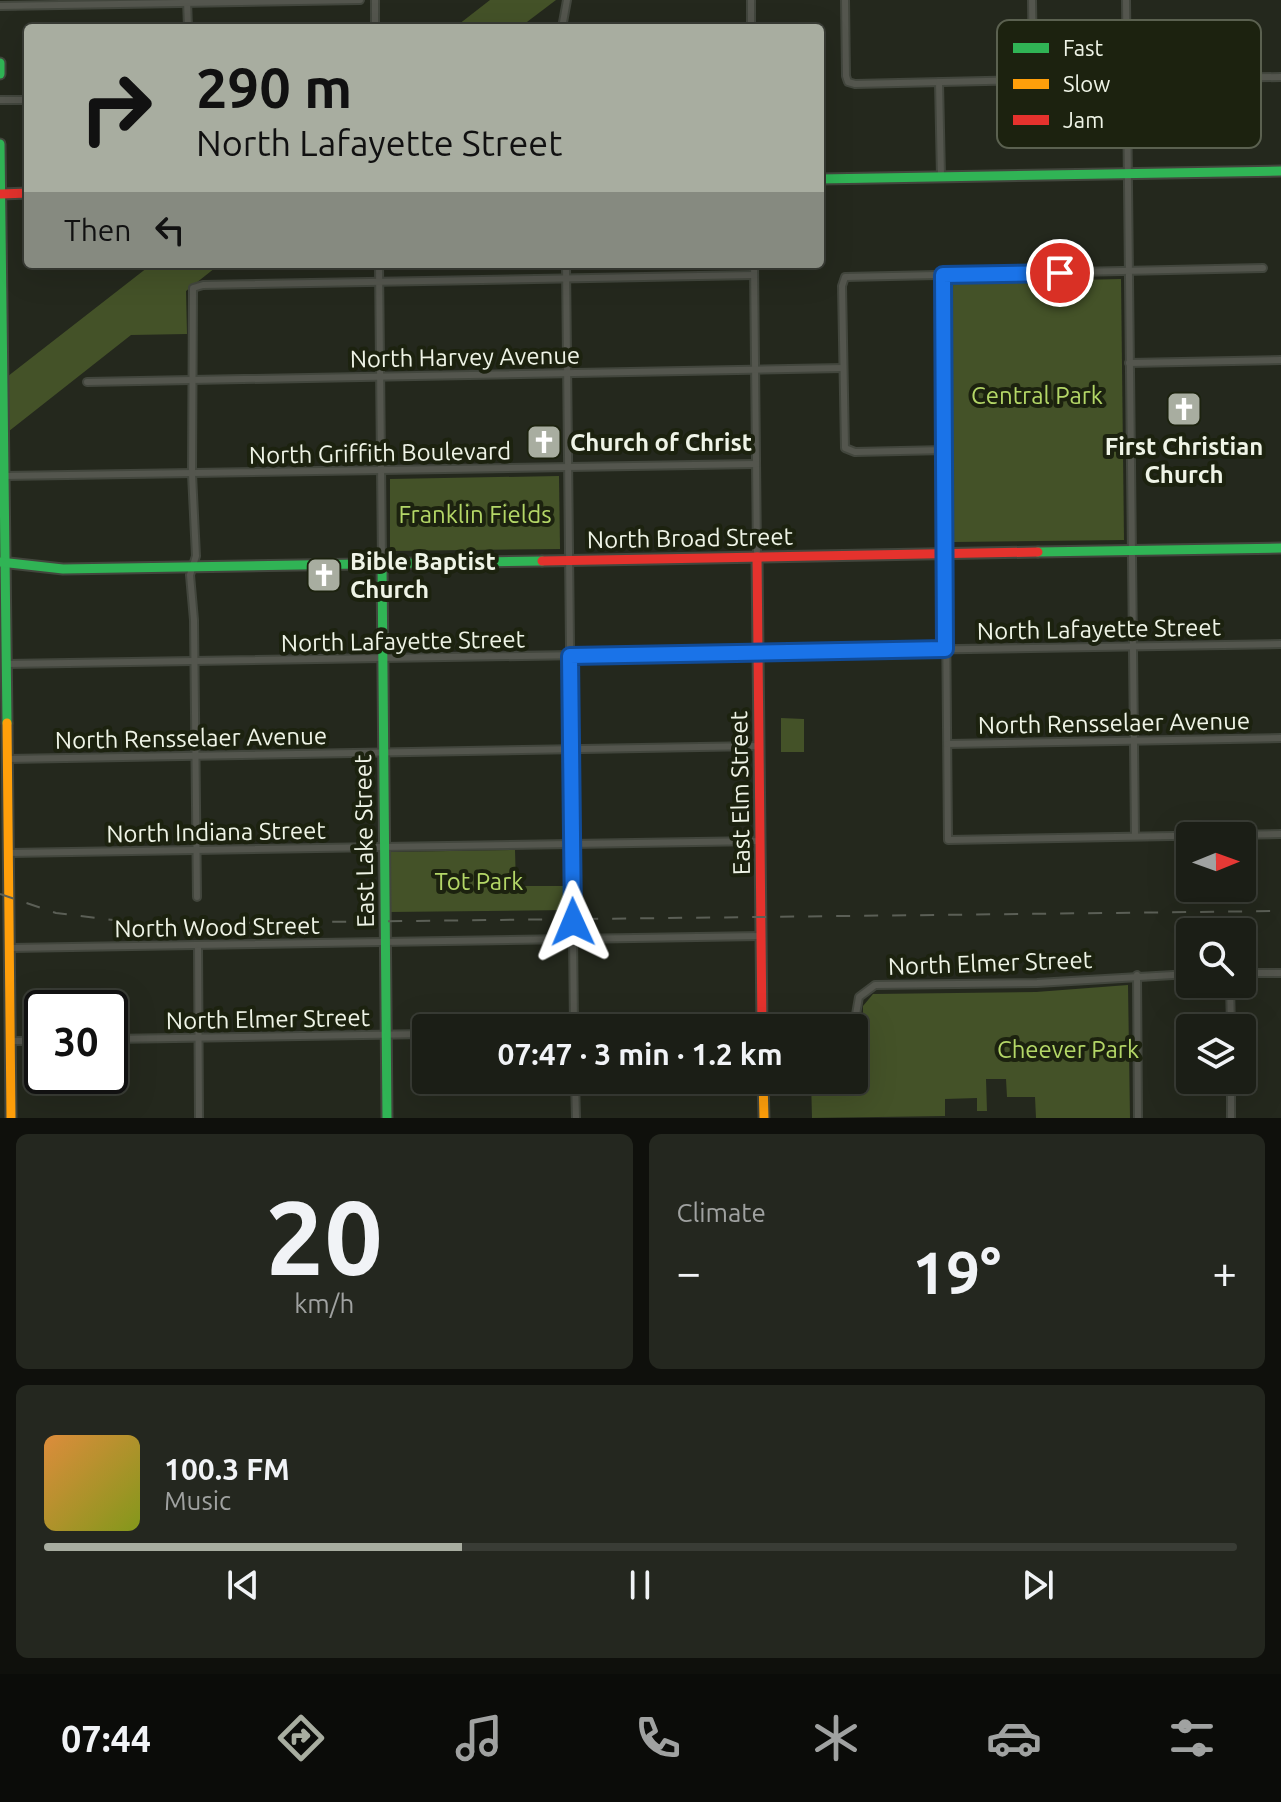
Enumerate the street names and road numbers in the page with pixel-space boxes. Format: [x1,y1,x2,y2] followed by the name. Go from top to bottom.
[350,341,580,373] street label: North Harvey Avenue
[249,437,511,469] street label: North Griffith Boulevard
[587,523,794,553] street label: North Broad Street
[977,613,1222,645] street label: North Lafayette Street
[281,625,526,657] street label: North Lafayette Street
[978,707,1250,739] street label: North Rensselaer Avenue
[725,710,755,875] street label: East Elm Street
[55,722,327,754] street label: North Rensselaer Avenue
[349,754,379,928] street label: East Lake Street
[106,817,327,847] street label: North Indiana Street
[114,912,320,942] street label: North Wood Street
[887,946,1093,980] street label: North Elmer Street
[166,1004,371,1034] street label: North Elmer Street

